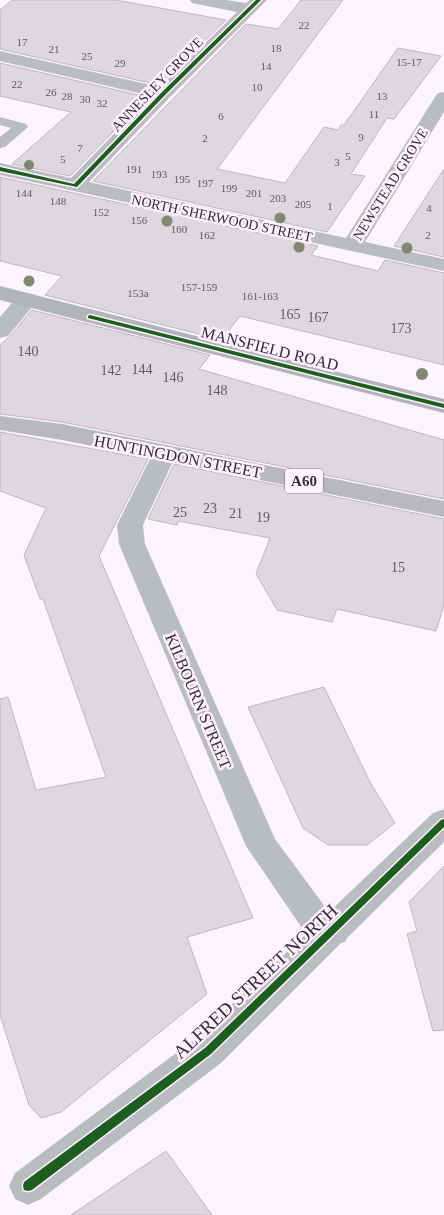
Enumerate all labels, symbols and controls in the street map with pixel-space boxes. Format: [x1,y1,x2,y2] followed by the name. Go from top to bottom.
[299,19,310,31] house number: 22
[109,34,206,135] street label: ANNESLEY GROVE
[17,36,28,48] house number: 17
[271,42,282,54] house number: 18
[49,43,60,55] house number: 21
[82,50,93,62] house number: 25
[396,56,422,68] house number: 15-17
[115,57,126,69] house number: 29
[261,60,272,72] house number: 14
[12,78,23,90] house number: 22
[252,81,263,93] house number: 10
[46,86,57,98] house number: 26
[62,90,73,102] house number: 28
[377,90,388,102] house number: 13
[80,93,91,105] house number: 30
[97,97,108,109] house number: 32
[369,108,379,120] house number: 11
[218,110,224,122] house number: 6
[350,126,431,243] street label: NEWSTEAD GROVE
[358,131,364,143] house number: 9
[202,132,208,144] house number: 2
[77,142,83,154] house number: 7
[345,150,351,162] house number: 5
[60,153,66,165] house number: 5
[334,156,340,168] house number: 3
[126,163,142,175] house number: 191
[151,168,168,180] house number: 193
[174,173,191,185] house number: 195
[197,177,214,189] house number: 197
[221,182,238,194] house number: 199
[16,187,33,199] house number: 144
[246,187,262,199] house number: 201
[130,192,314,245] street label: NORTH SHERWOOD STREET
[270,192,287,204] house number: 203
[50,195,67,207] house number: 148
[295,198,312,210] house number: 205
[327,200,333,212] house number: 1
[426,202,432,214] house number: 4
[93,206,109,218] house number: 152
[131,214,148,226] house number: 156
[171,223,188,235] house number: 160
[199,229,215,241] house number: 162
[425,229,431,241] house number: 2
[181,281,218,293] house number: 157-159
[127,287,149,299] house number: 153a
[242,290,279,302] house number: 161-163
[280,307,301,322] house number: 165
[308,310,329,325] house number: 167
[391,321,412,336] house number: 173
[199,323,340,374] street label: MANSFIELD ROAD
[18,344,39,359] house number: 140
[132,362,153,377] house number: 144
[101,363,122,378] house number: 142
[163,370,184,385] house number: 146
[207,383,228,398] house number: 148
[93,432,263,481] street label: HUNTINGDON STREET
[285,468,323,494] road number: A60
[203,501,217,516] house number: 23
[173,505,187,520] house number: 25
[229,506,243,521] house number: 21
[256,510,270,525] house number: 19
[391,560,405,575] house number: 15
[162,631,235,772] street label: KILBOURN STREET
[169,899,342,1063] street label: ALFRED STREET NORTH

